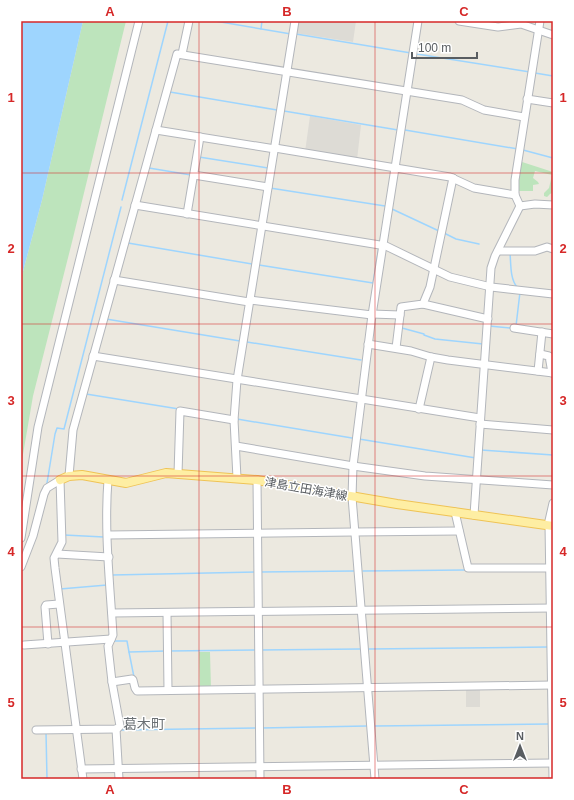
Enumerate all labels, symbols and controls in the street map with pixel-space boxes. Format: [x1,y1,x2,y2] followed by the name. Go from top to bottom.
[105,4,115,19] text: A
[282,4,292,19] text: B
[459,4,469,19] text: C
[412,34,477,60] scale bar
[418,41,451,55] text: 100 m
[7,90,15,105] text: 1
[559,90,567,105] text: 1
[7,241,15,256] text: 2
[559,241,567,256] text: 2
[7,393,15,408] text: 3
[559,393,567,408] text: 3
[263,475,349,503] street label: 津島立田海津線
[7,544,15,559] text: 4
[559,544,567,559] text: 4
[7,695,15,710] text: 5
[559,695,567,710] text: 5
[123,716,165,732] district label: 葛木町
[500,726,540,766] north arrow
[516,730,524,742] text: N
[105,782,115,797] text: A
[282,782,292,797] text: B
[459,782,469,797] text: C

